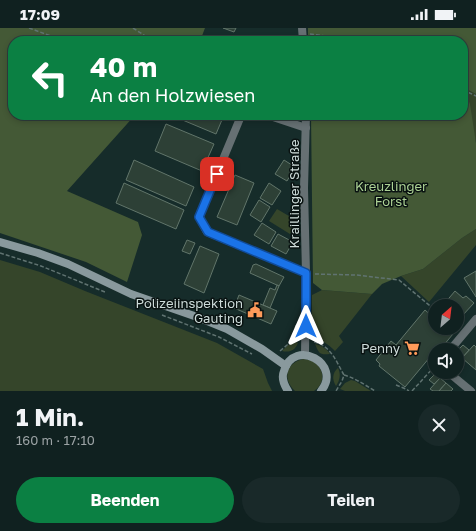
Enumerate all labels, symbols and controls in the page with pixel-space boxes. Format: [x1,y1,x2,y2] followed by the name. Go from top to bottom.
[20,5,60,23] text: 17:09
[90,50,157,83] text: 40 m
[24,52,76,104] icon: left
[90,84,255,106] text: An den Holzwiesen
[286,139,302,249] street label: Kraillinger Straße
[200,157,234,191] pin
[206,163,228,185] icon: arrive
[355,178,427,209] park label: Kreuzlinger Forst
[136,295,243,326] place label: Polizeiinspektion Gauting
[428,299,464,335] north arrow
[428,299,464,379] map controls
[246,301,264,319] public building icon: Polizeiinspektion Gauting
[285,305,327,347] position arrow
[403,339,421,357] supermarket icon: Penny
[361,340,401,356] place label: Penny
[428,343,464,379] button: sound
[16,402,85,431] text: 1 Min.
[418,404,460,446] button: close
[16,432,95,448] text: 160 m · 17:10
[16,477,234,523] button: Beenden
[242,477,460,523] button: Teilen

